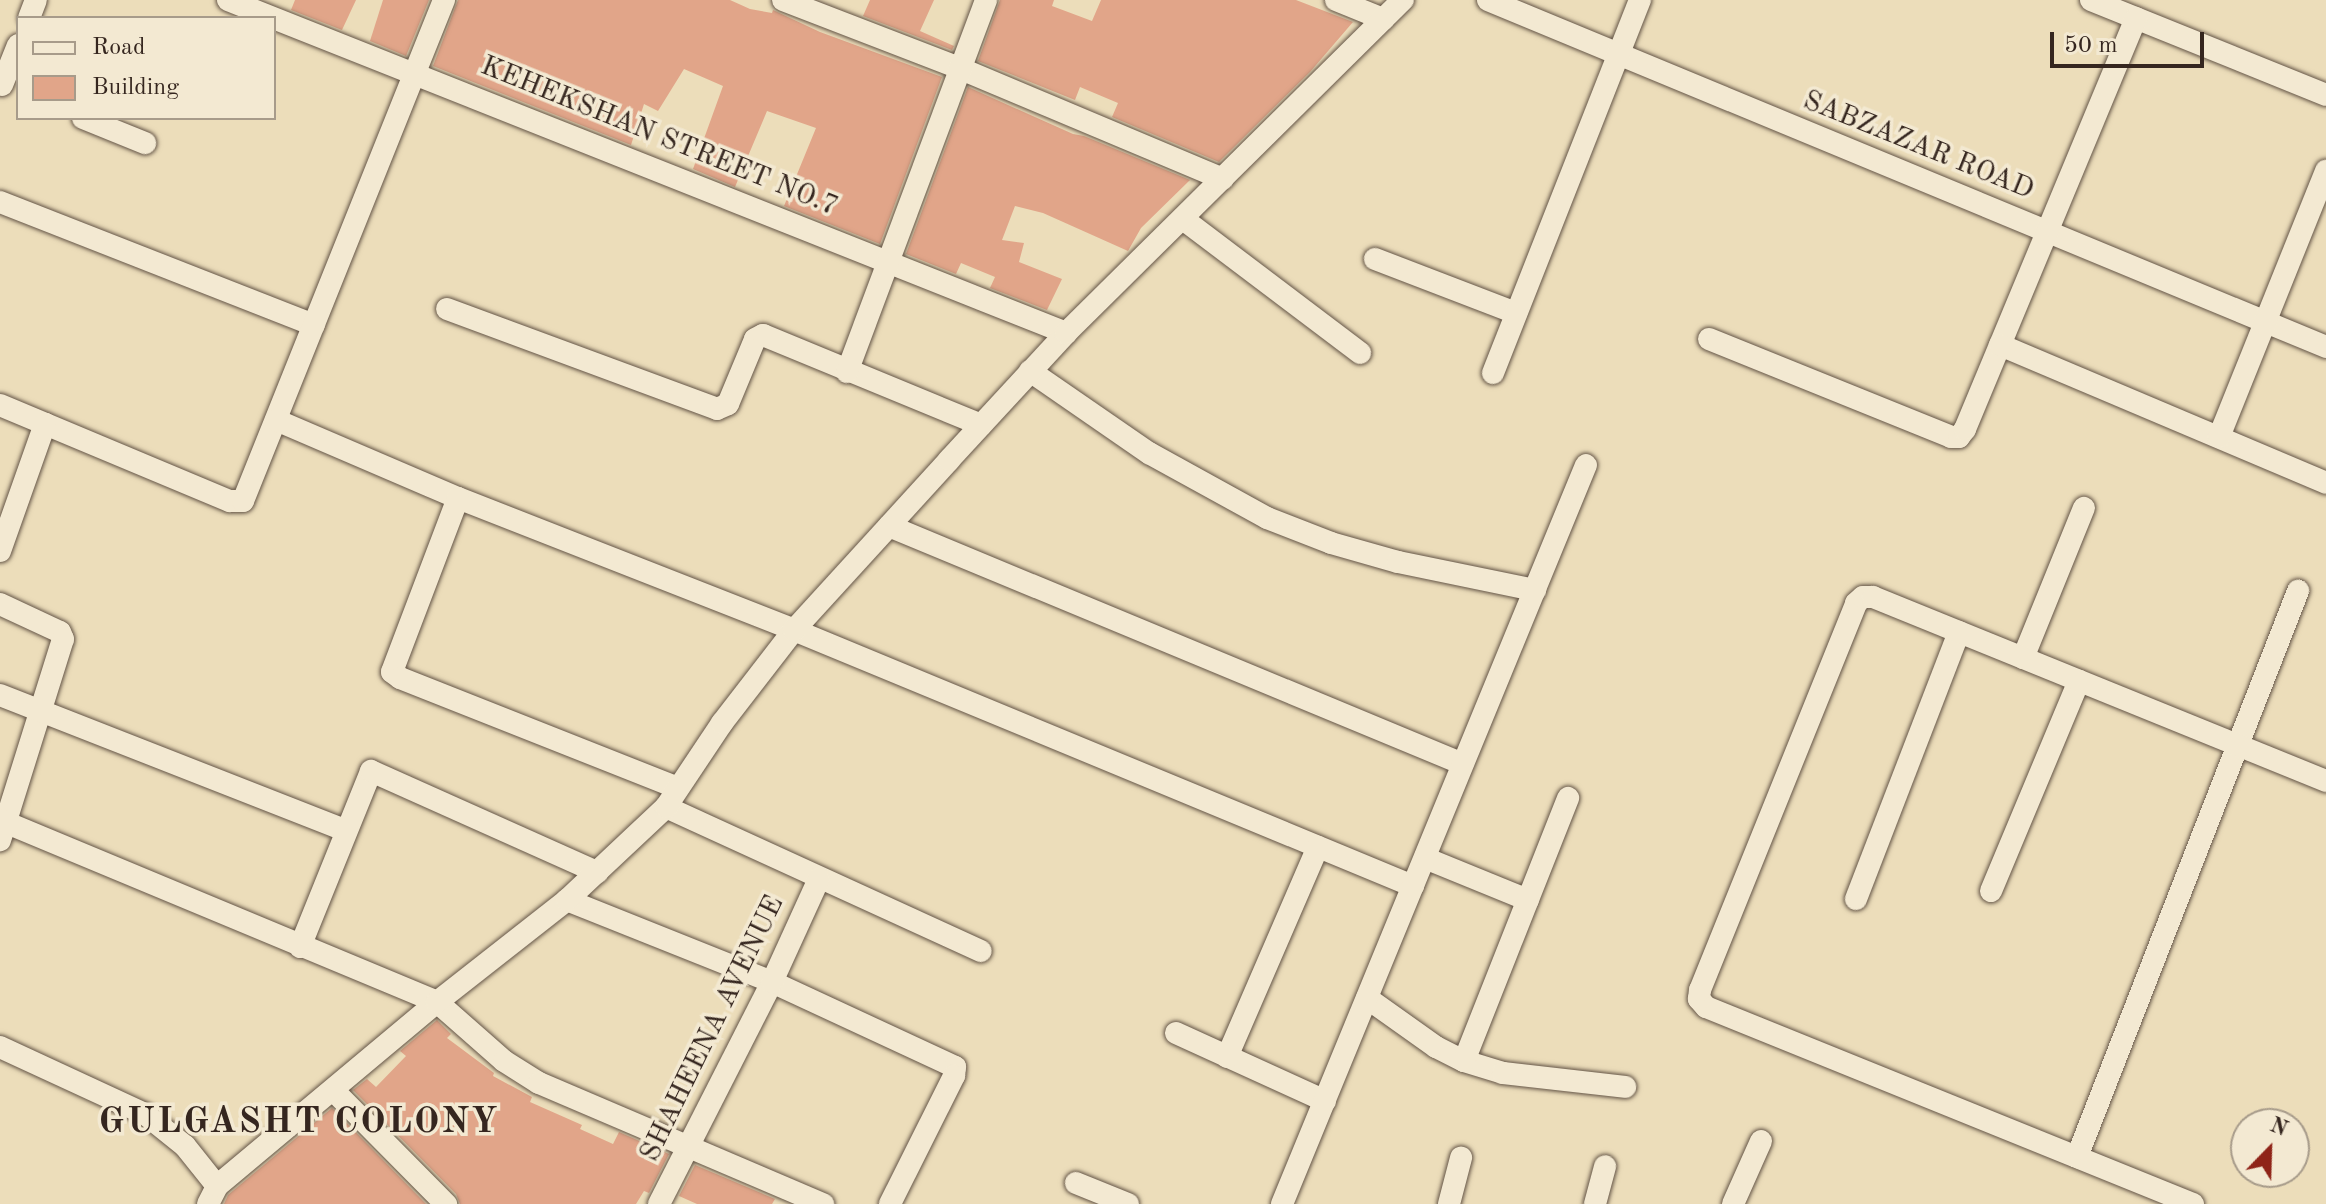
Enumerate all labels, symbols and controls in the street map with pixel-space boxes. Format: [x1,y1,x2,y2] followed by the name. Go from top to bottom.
[16,16,276,120] legend
[2054,16,2208,66] scale bar
[2064,34,2118,58] text: 50 m
[92,36,145,60] text: Road
[475,50,843,224] street label: KEHEKSHAN STREET NO.7
[92,76,179,100] text: Building
[1798,84,2038,208] street label: SABZAZAR ROAD
[634,890,792,1168] street label: SHAHEENA AVENUE
[99,1102,499,1146] district label: GULGASHT COLONY
[2230,1108,2310,1188] north arrow
[2267,1114,2291,1141] text: N

